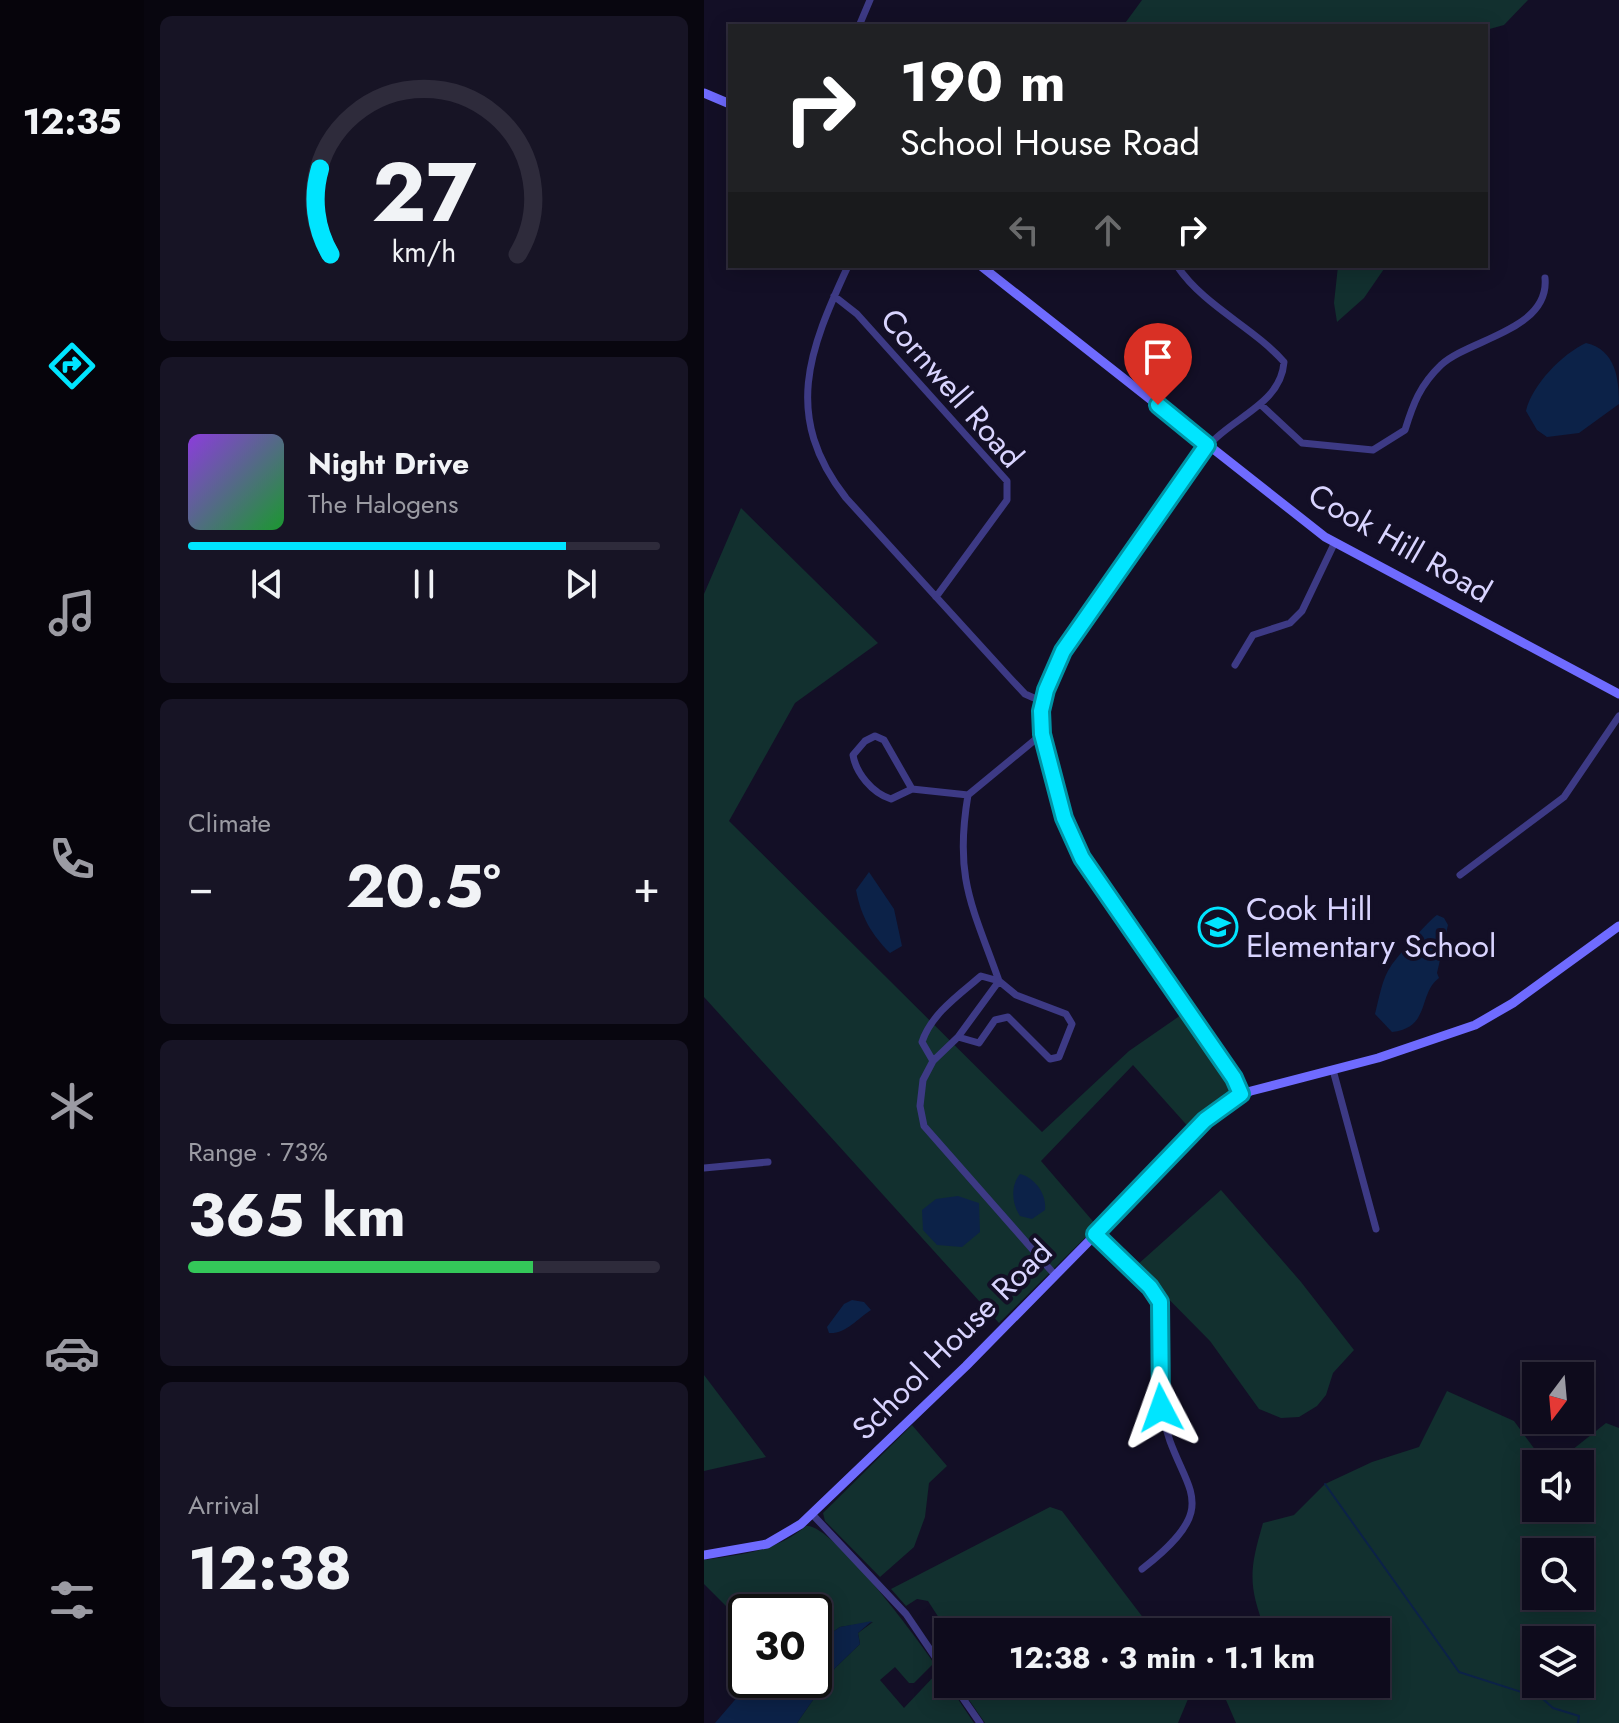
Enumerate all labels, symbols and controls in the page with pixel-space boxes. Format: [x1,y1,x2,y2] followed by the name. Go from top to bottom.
[900,41,1066,122] text: 190 m
[768,56,872,160] icon: right
[22,95,122,147] text: 12:35
[900,116,1200,168] text: School House Road
[372,131,476,251] text: 27
[1002,208,1046,252] icon: left
[1086,208,1130,252] icon: ahead
[1170,208,1214,252] icon: right
[392,231,456,273] text: km/h
[870,298,1034,478] street label: Cornwell Road
[1124,323,1192,405] pin
[1136,335,1180,379] icon: arrive
[44,338,100,394] icon: directions
[308,442,469,485] text: Night Drive
[1300,472,1500,614] street label: Cook Hill Road
[308,485,459,523] text: The Halogens
[245,562,289,606] icon: previous
[402,562,446,606] icon: pause
[559,562,603,606] icon: next
[44,585,100,641] icon: music
[188,804,271,842] text: Climate
[44,831,100,887] icon: phone
[346,843,501,930] text: 20.5°
[188,855,214,919] text: −
[633,855,660,919] text: +
[1246,886,1496,969] place label: Cook Hill Elementary School
[1197,906,1239,948] school or university icon: Cook Hill Elementary School
[44,1078,100,1134] icon: climate
[188,1133,328,1171] text: Range · 73%
[188,1172,406,1259] text: 365 km
[841,1229,1063,1451] street label: School House Road
[44,1325,100,1381] icon: car
[1522,1362,1594,1434] north arrow
[1522,1362,1594,1698] map controls
[1119,1366,1203,1450] position arrow
[1522,1450,1594,1522] button: sound
[188,1486,260,1524] text: Arrival
[188,1525,352,1612] text: 12:38
[1522,1538,1594,1610] button: search
[44,1572,100,1628] icon: filters
[728,1594,832,1698] speed limit sign: 30
[1522,1626,1594,1698] button: layers
[1009,1636,1315,1679] text: 12:38 · 3 min · 1.1 km

